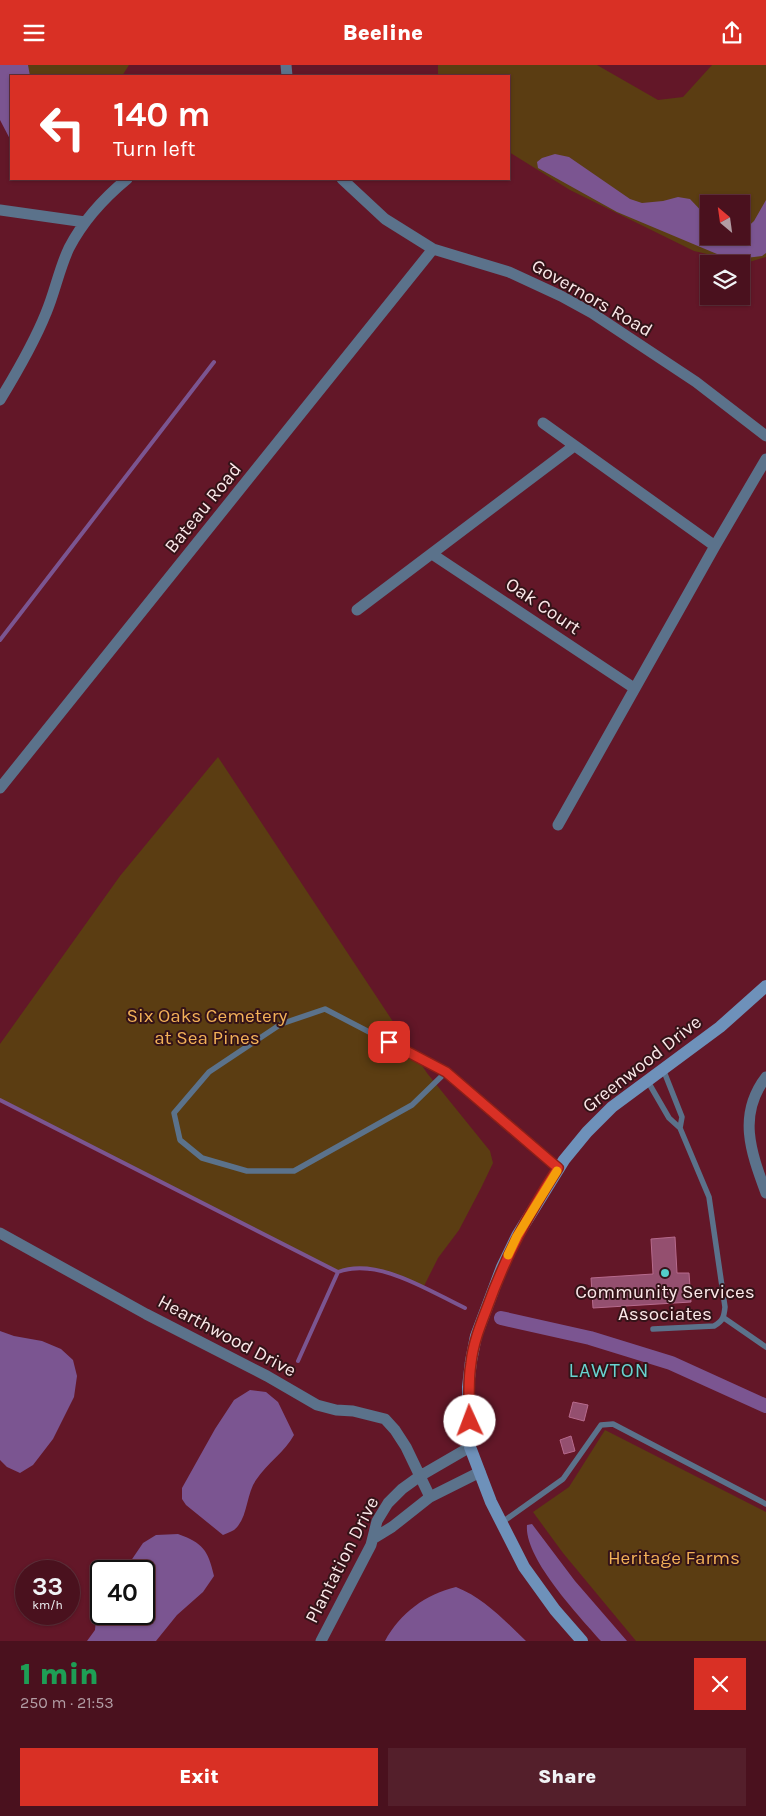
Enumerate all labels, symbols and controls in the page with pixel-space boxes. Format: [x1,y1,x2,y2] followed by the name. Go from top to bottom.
[20,19,48,47] icon: menu
[718,19,746,47] icon: share
[343,20,423,46] text: Beeline
[113,94,211,135] text: 140 m
[30,95,95,160] icon: left
[113,136,196,162] text: Turn left
[700,195,750,245] north arrow
[700,195,750,305] map controls
[528,255,656,341] street label: Governors Road
[700,255,750,305] button: layers
[160,459,246,557] street label: Bateau Road
[501,573,585,639] street label: Oak Court
[127,1005,288,1049] park label: Six Oaks Cemetery at Sea Pines
[578,1011,706,1117] street label: Greenwood Drive
[368,1021,410,1063] pin
[375,1028,403,1056] icon: arrive
[659,1267,671,1279] marker: Community Services Associates
[575,1281,755,1325] place label: Community Services Associates
[154,1290,300,1382] street label: Hearthwood Drive
[569,1359,649,1382] district label: LAWTON
[443,1394,495,1446] position arrow
[301,1493,383,1627] street label: Plantation Drive
[608,1547,740,1569] park label: Heritage Farms
[90,1560,155,1625] speed limit sign: 40
[32,1572,63,1601] text: 33
[32,1598,63,1612] text: km/h
[20,1656,99,1692] text: 1 min
[694,1658,746,1710] button: close
[20,1693,114,1712] text: 250 m · 21:53
[20,1748,378,1806] button: Exit
[388,1748,746,1806] button: Share

